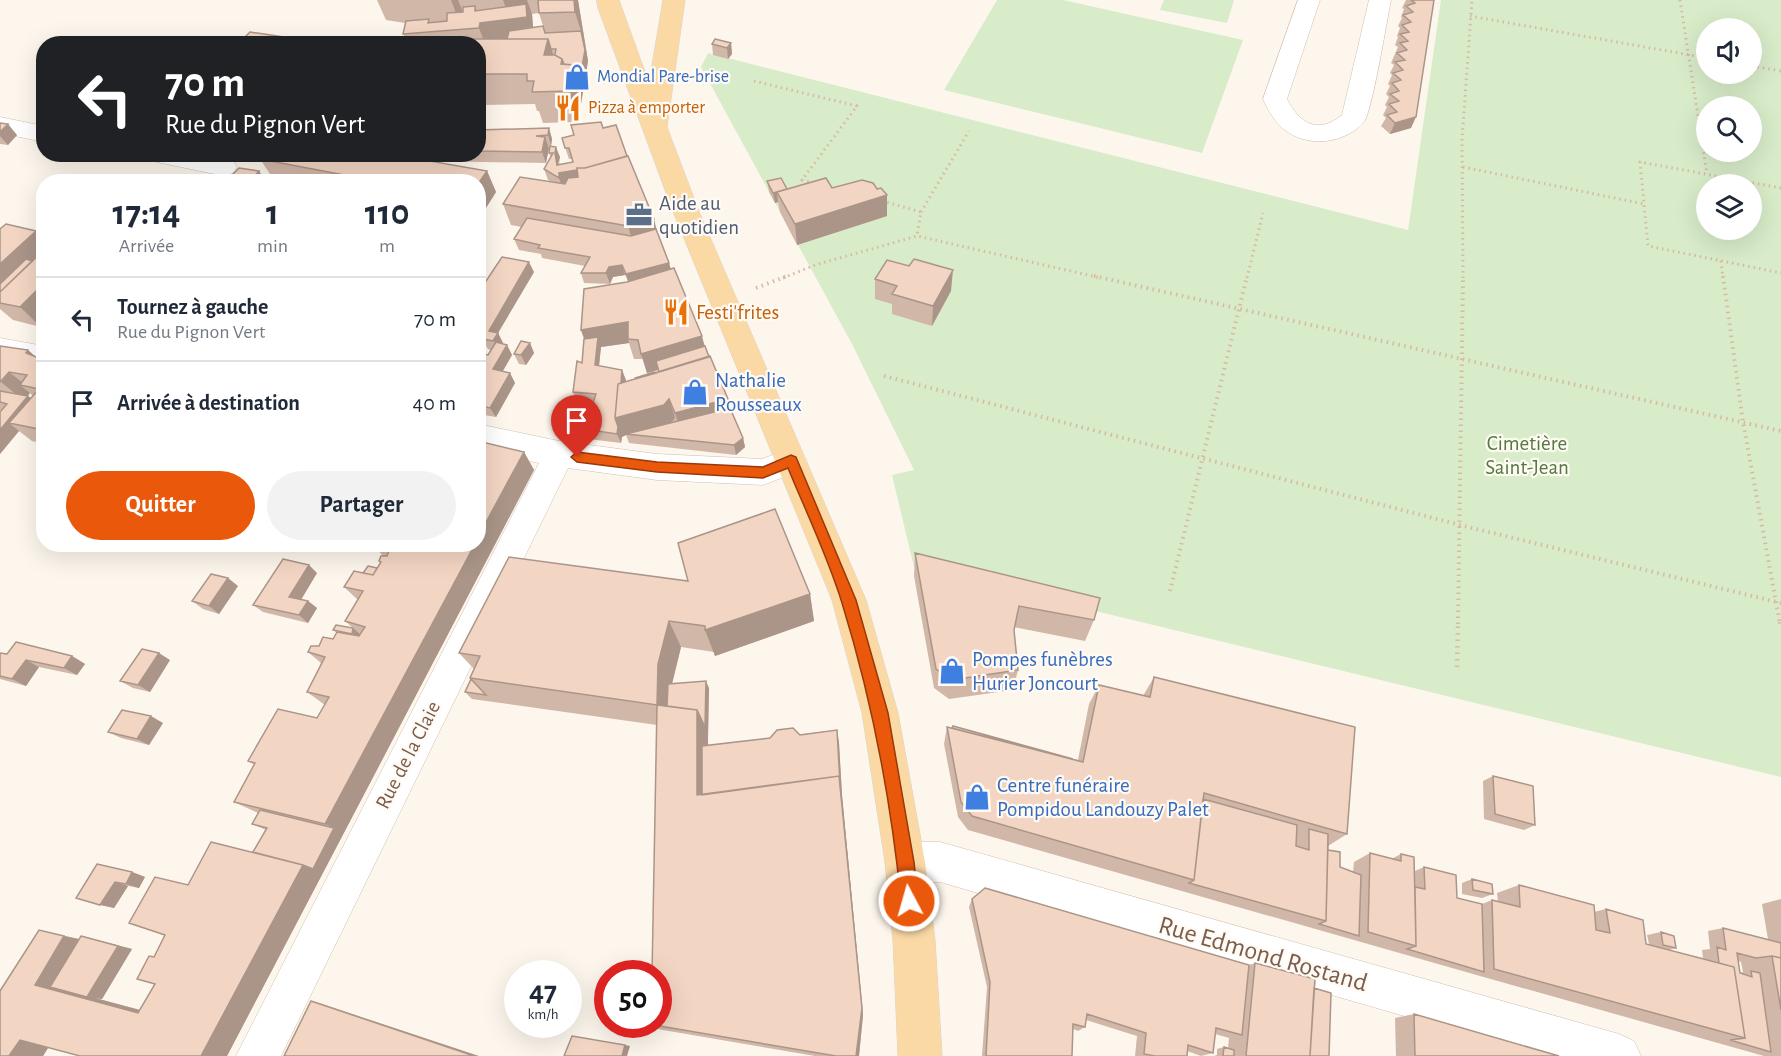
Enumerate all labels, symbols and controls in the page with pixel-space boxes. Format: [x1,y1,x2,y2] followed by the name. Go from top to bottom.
[1696,18,1762,240] map controls
[1696,18,1762,84] button: sound
[66,60,144,138] icon: left
[165,62,245,104] text: 70 m
[562,62,592,92] shop icon: Mondial Pare-brise
[597,68,729,86] place label: Mondial Pare-brise
[553,93,583,123] restaurant icon: Pizza à emporter
[1696,96,1762,162] button: search
[588,99,705,117] place label: Pizza à emporter
[165,111,365,138] text: Rue du Pignon Vert
[1696,174,1762,240] button: layers
[659,193,739,238] place label: Aide au quotidien
[113,195,180,231] text: 17:14
[266,195,279,231] text: 1
[365,195,409,231] text: 110
[624,200,654,230] office icon: Aide au quotidien
[119,236,174,256] text: Arrivée
[257,236,288,256] text: min
[379,236,395,256] text: m
[117,296,268,318] text: Tournez à gauche
[661,297,691,327] restaurant icon: Festi'frites
[696,302,779,323] place label: Festi'frites
[66,303,99,336] icon: left
[414,308,456,330] text: 70 m
[117,322,265,342] text: Rue du Pignon Vert
[715,370,802,415] place label: Nathalie Rousseaux
[680,377,710,407] shop icon: Nathalie Rousseaux
[66,387,99,420] icon: arrive
[117,392,300,414] text: Arrivée à destination
[413,392,456,414] text: 40 m
[551,395,602,457] pin
[560,404,593,437] icon: arrive
[1485,433,1569,478] park label: Cimetière Saint-Jean
[66,471,255,540] button: Quitter
[267,471,456,540] button: Partager
[972,649,1113,694] place label: Pompes funèbres Hurier Joncourt
[937,656,967,686] shop icon: Pompes funèbres Hurier Joncourt
[372,698,444,812] street label: Rue de la Claie
[997,775,1209,820] place label: Centre funéraire Pompidou Landouzy Palet
[962,782,992,812] shop icon: Centre funéraire Pompidou Landouzy Palet
[877,869,941,933] position arrow
[1156,912,1370,996] street label: Rue Edmond Rostand
[594,960,672,1038] speed limit sign: 50
[529,977,557,1007] text: 47
[528,1007,558,1022] text: km/h

